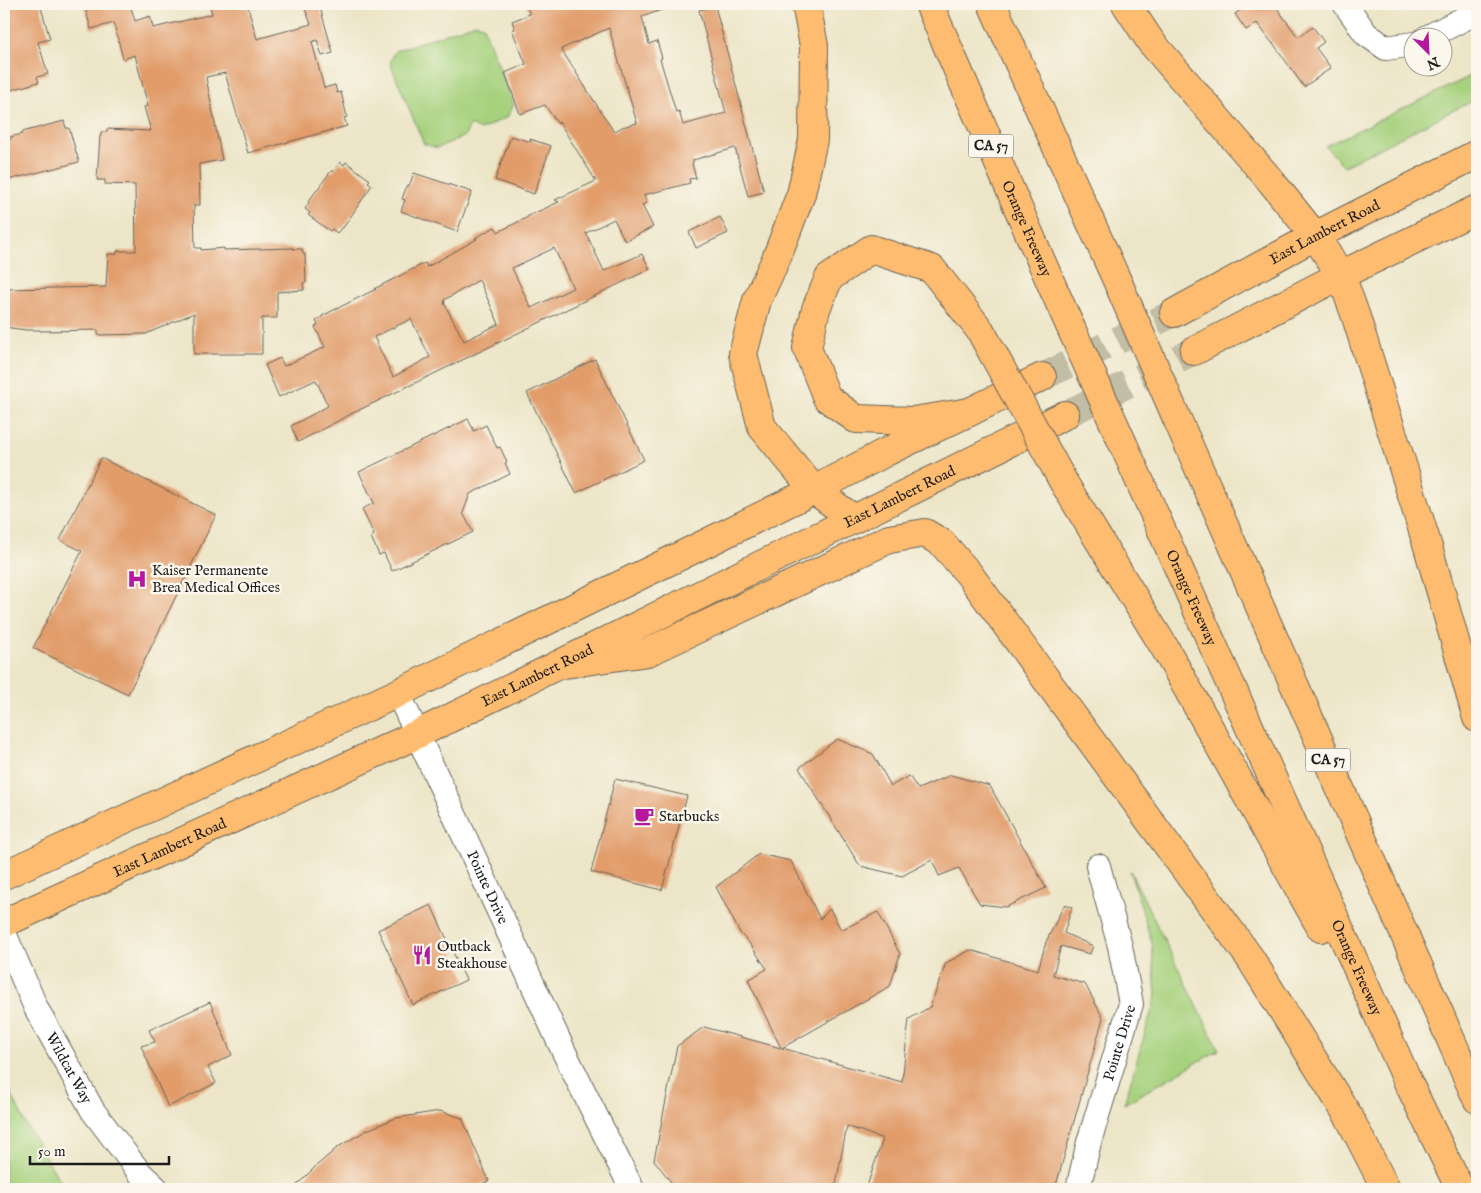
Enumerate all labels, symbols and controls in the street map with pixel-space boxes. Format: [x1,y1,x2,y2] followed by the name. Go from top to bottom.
[1404,28,1454,78] north arrow
[1424,52,1443,74] text: N
[968,134,1014,158] road number: CA 57
[998,178,1057,280] street label: Orange Freeway
[1266,195,1384,269] street label: East Lambert Road
[841,461,959,532] street label: East Lambert Road
[1162,547,1222,649] street label: Orange Freeway
[152,561,280,597] place label: Kaiser Permanente Brea Medical Offices
[126,568,148,590] hospital icon: Kaiser Permanente Brea Medical Offices
[478,639,597,711] street label: East Lambert Road
[1306,748,1350,772] road number: CA 57
[633,805,655,827] cafe icon: Starbucks
[659,807,719,826] place label: Starbucks
[110,813,230,881] street label: East Lambert Road
[463,848,513,927] street label: Pointe Drive
[1327,916,1387,1019] street label: Orange Freeway
[437,937,507,973] place label: Outback Steakhouse
[411,944,433,966] restaurant icon: Outback Steakhouse
[1099,1002,1140,1083] street label: Pointe Drive
[42,1029,97,1108] street label: Wildcat Way
[30,1133,169,1165] scale bar
[38,1142,66,1161] text: 50 m

